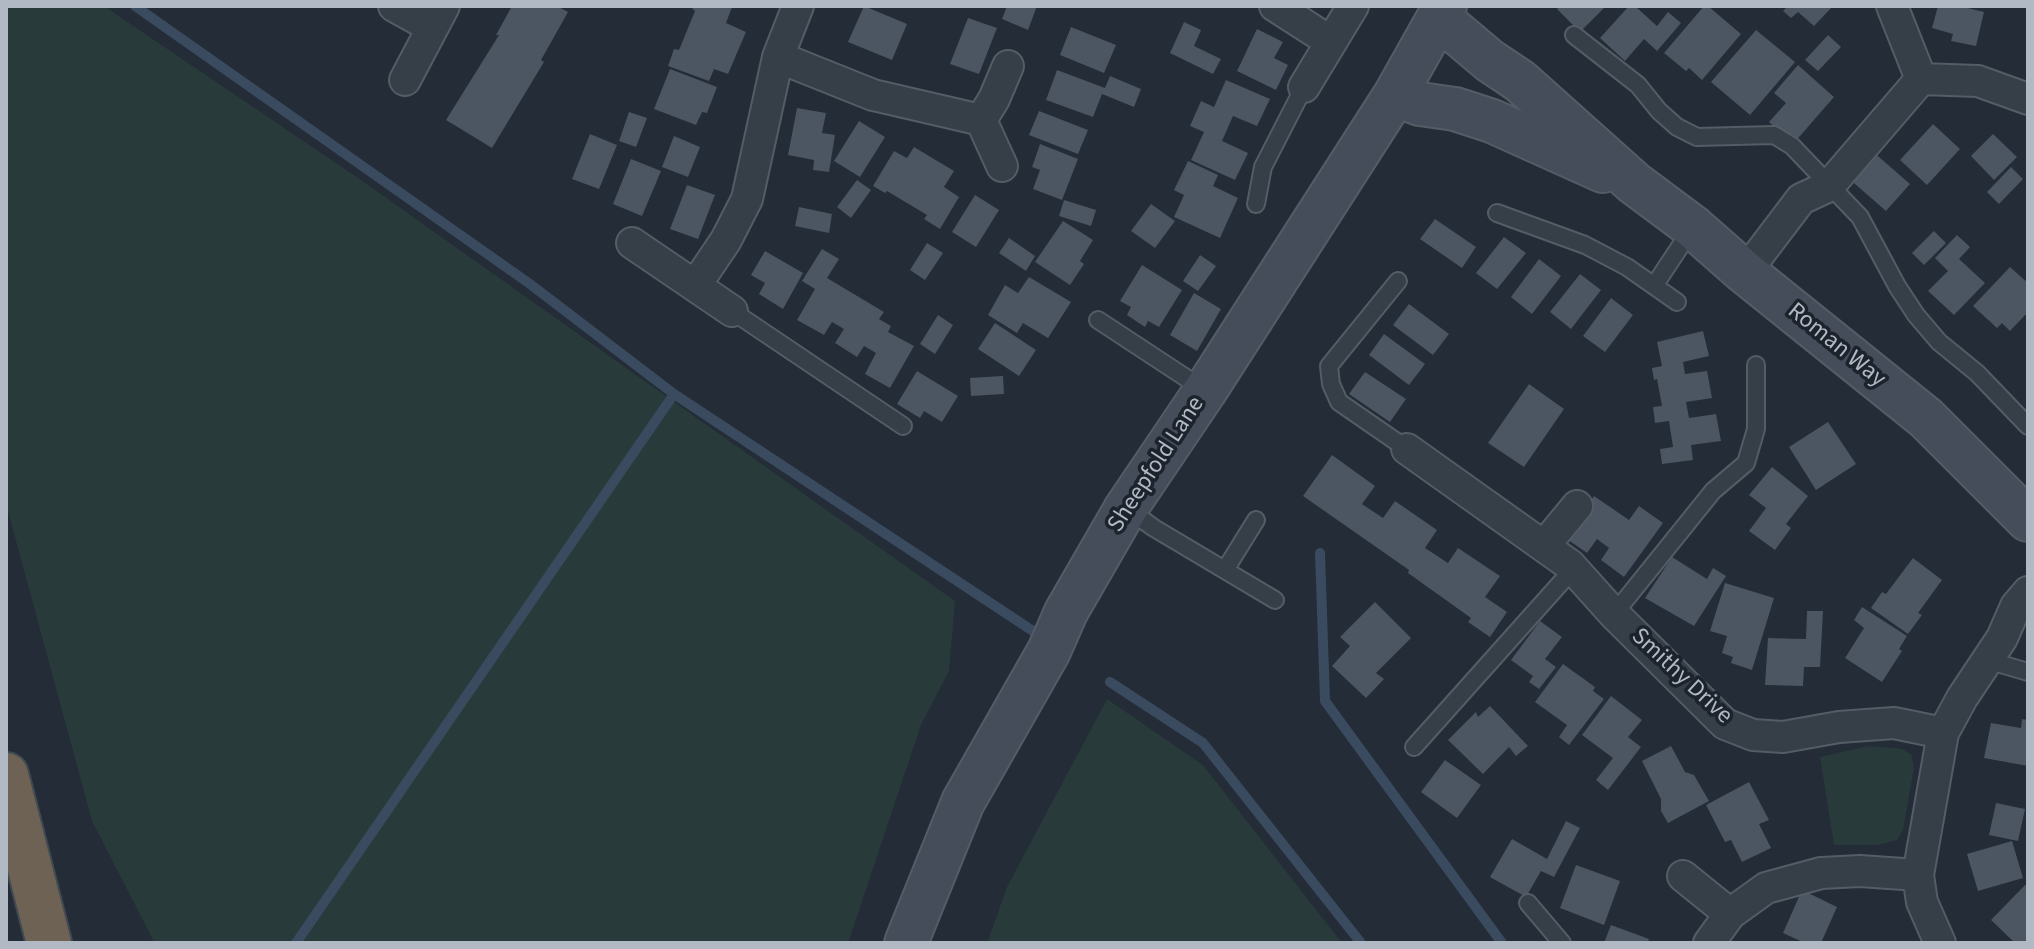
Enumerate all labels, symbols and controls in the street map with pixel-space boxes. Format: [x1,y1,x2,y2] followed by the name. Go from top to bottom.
[1781,298,1891,394] street label: Roman Way
[1103,392,1211,538] street label: Sheepfold Lane
[1624,623,1738,731] street label: Smithy Drive

